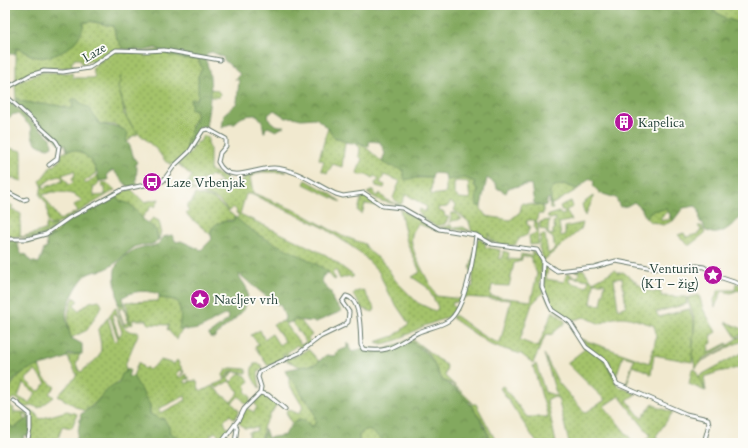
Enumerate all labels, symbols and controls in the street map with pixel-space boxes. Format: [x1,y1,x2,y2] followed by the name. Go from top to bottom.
[79,39,110,67] street label: Laze
[613,111,635,133] building icon: Kapelica
[638,114,685,132] place label: Kapelica
[141,171,163,193] bus stop icon: Laze Vrbenjak
[166,174,246,192] place label: Laze Vrbenjak
[641,260,700,293] place label: Venturin (KT – žig)
[702,264,724,286] place icon: Venturin (KT – žig)
[189,288,211,310] place icon: Nacljev vrh
[214,291,278,309] place label: Nacljev vrh

